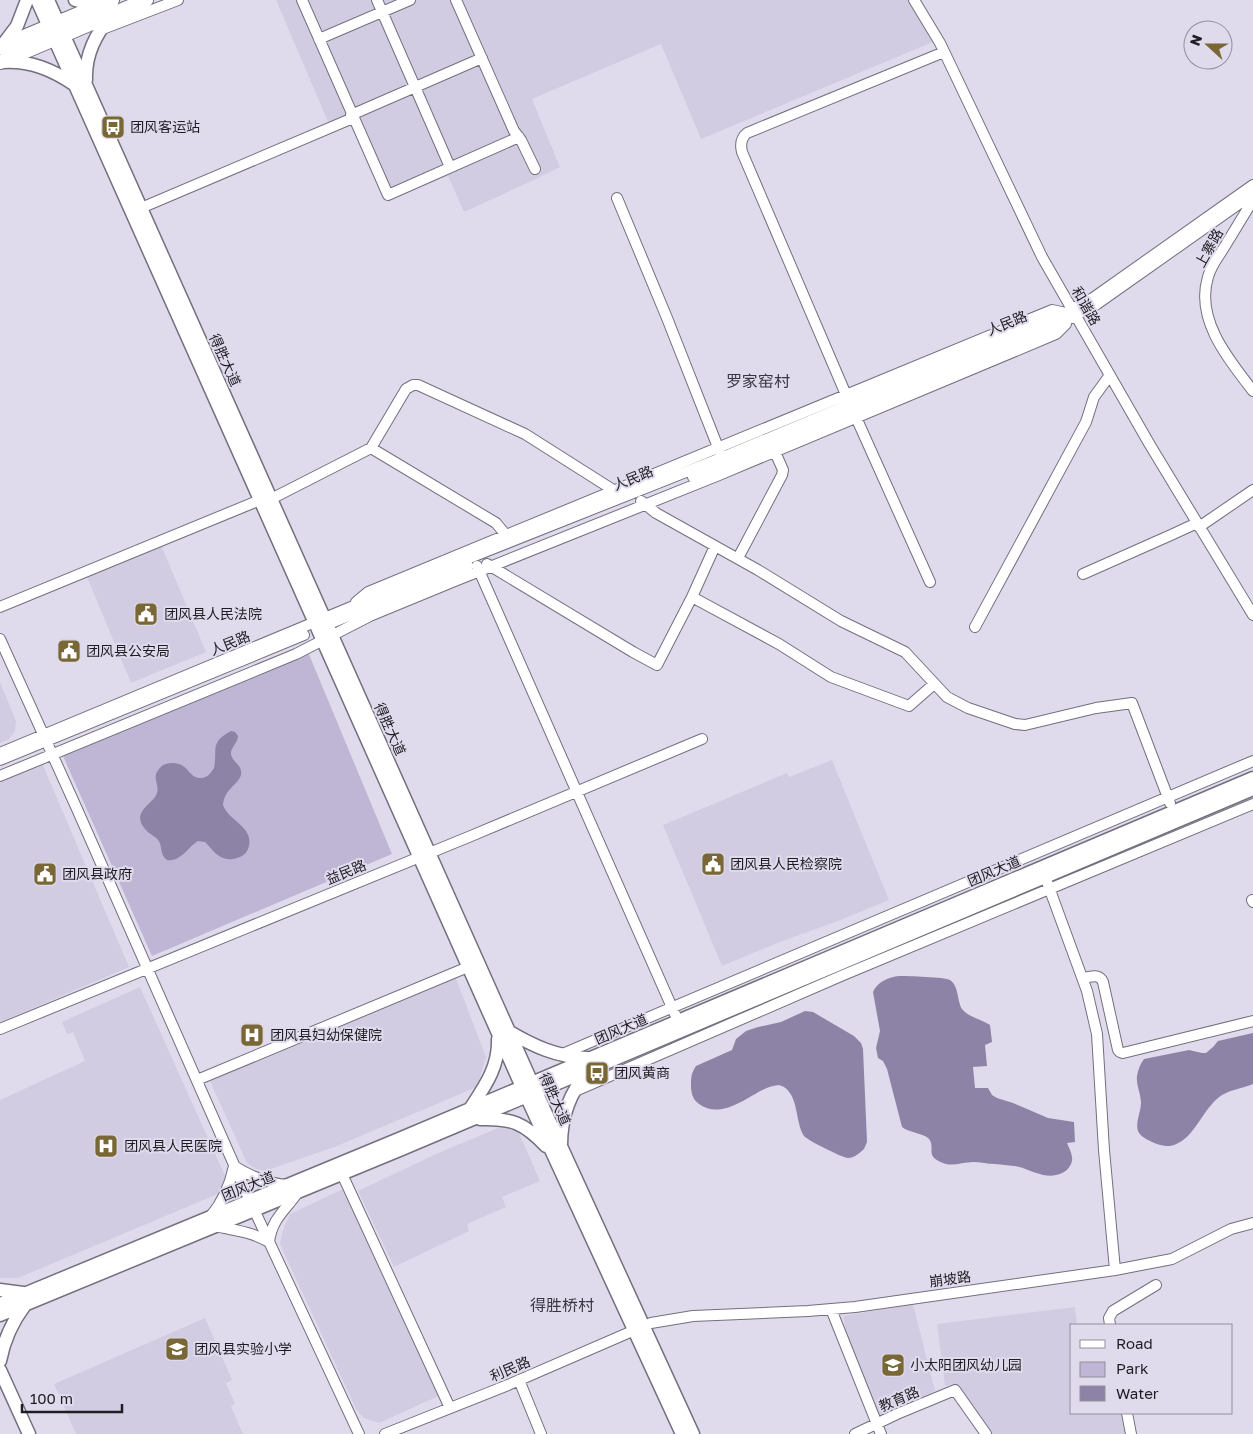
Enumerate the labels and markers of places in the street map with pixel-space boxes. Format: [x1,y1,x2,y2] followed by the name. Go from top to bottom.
[100,114,126,140] bus stop icon: 团风客运站
[130,118,200,135] place label: 团风客运站
[133,601,159,627] public building icon: 团风县人民法院
[164,605,262,622] place label: 团风县人民法院
[56,638,82,664] public building icon: 团风县公安局
[86,642,170,659] place label: 团风县公安局
[700,851,726,877] public building icon: 团风县人民检察院
[730,855,842,872] place label: 团风县人民检察院
[32,861,58,887] public building icon: 团风县政府
[62,865,132,882] place label: 团风县政府
[239,1022,265,1048] hospital icon: 团风县妇幼保健院
[270,1026,382,1043] place label: 团风县妇幼保健院
[584,1060,610,1086] bus stop icon: 团风黄商
[614,1064,670,1081] place label: 团风黄商
[93,1133,119,1159] hospital icon: 团风县人民医院
[124,1137,222,1154] place label: 团风县人民医院
[164,1336,190,1362] school or university icon: 团风县实验小学
[194,1340,292,1357] place label: 团风县实验小学
[880,1352,906,1378] school or university icon: 小太阳团风幼儿园
[910,1356,1022,1373] place label: 小太阳团风幼儿园

